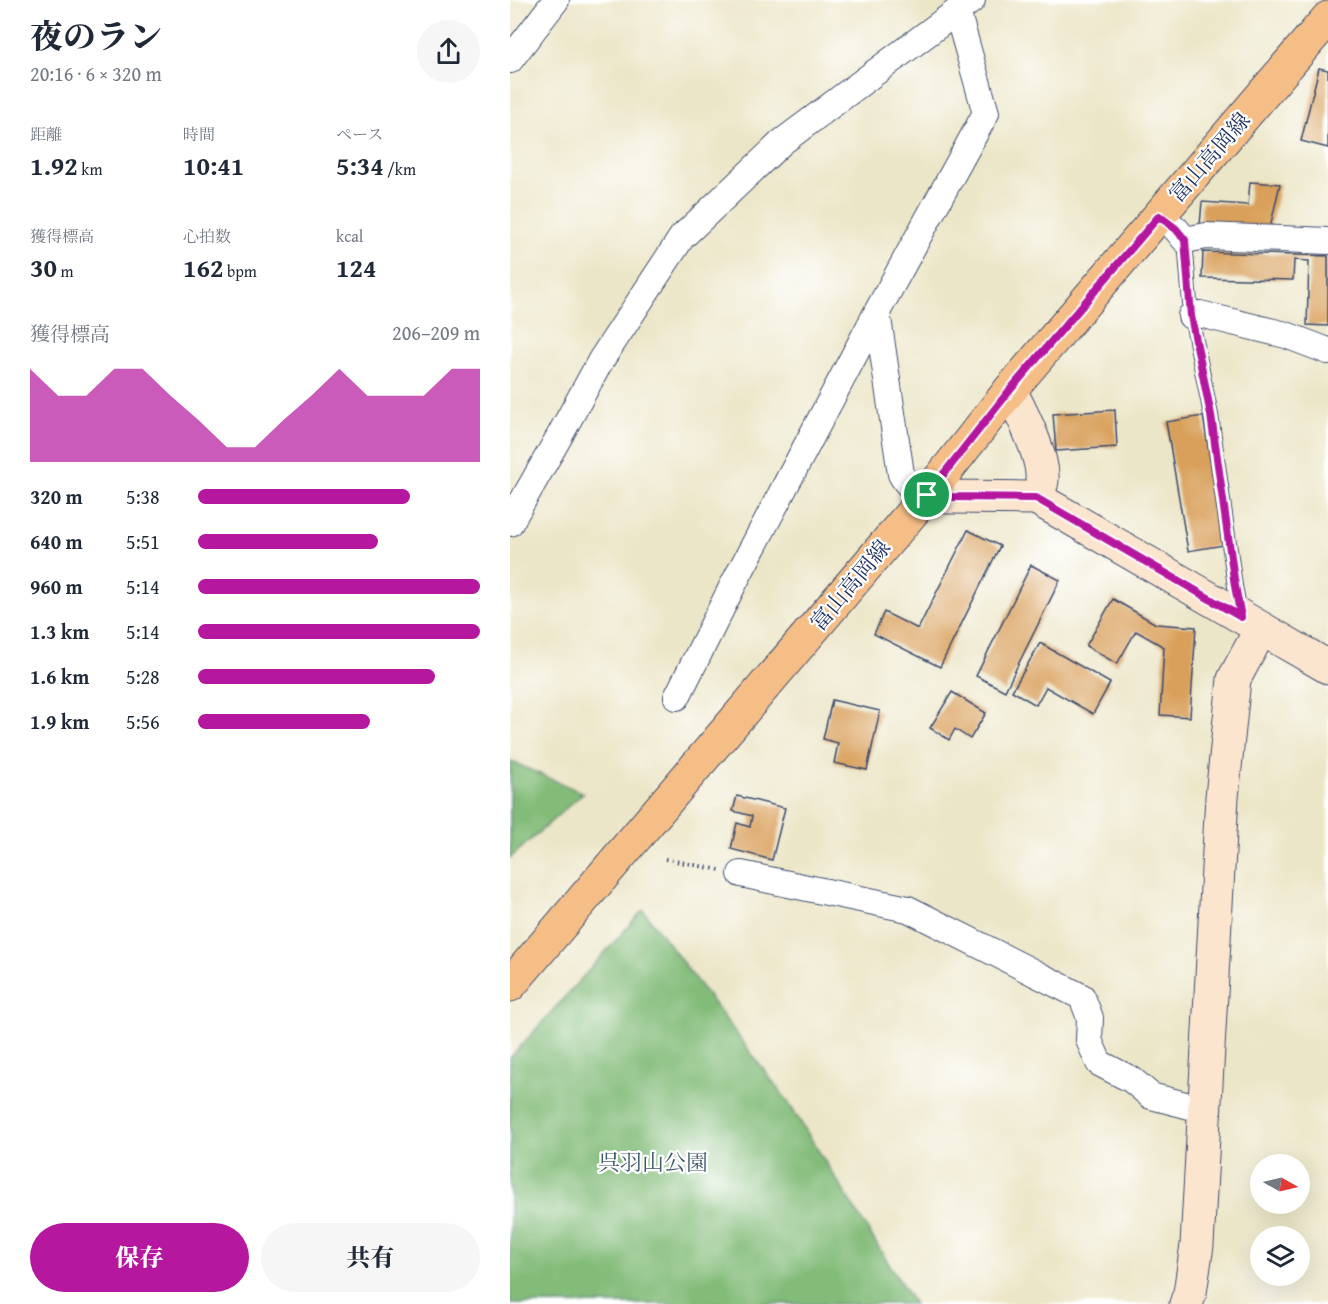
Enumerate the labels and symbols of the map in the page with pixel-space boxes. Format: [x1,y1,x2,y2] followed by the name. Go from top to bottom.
[1161,105,1257,209] street label: 富山高岡線
[901,469,952,520] pin
[802,533,898,637] street label: 富山高岡線
[598,1146,708,1178] park label: 呉羽山公園
[1250,1154,1310,1214] north arrow

